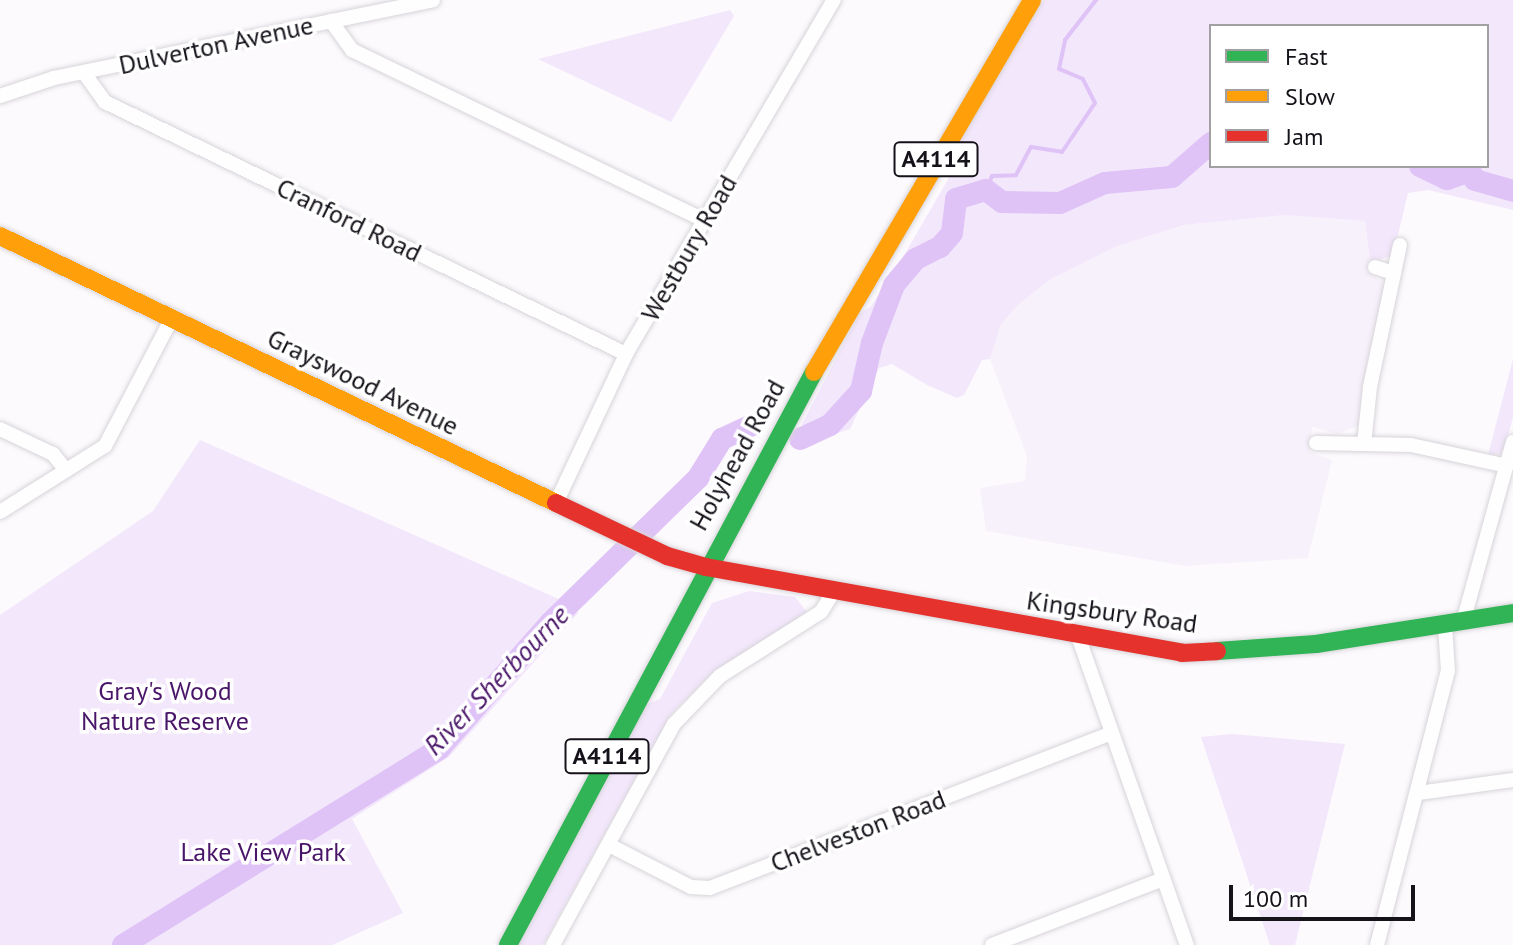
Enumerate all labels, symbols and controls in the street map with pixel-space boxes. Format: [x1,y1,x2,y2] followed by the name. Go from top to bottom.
[116,9,316,81] street label: Dulverton Avenue
[1209,24,1489,168] legend
[1285,41,1328,72] text: Fast
[1285,81,1335,112] text: Slow
[1285,121,1323,152] text: Jam
[892,139,980,179] road number: A4114
[634,169,744,327] street label: Westbury Road
[272,172,426,268] street label: Cranford Road
[262,322,464,442] street label: Grayswood Avenue
[683,374,791,536] street label: Holyhead Road
[1024,585,1200,639] street label: Kingsbury Road
[416,598,576,762] water label: River Sherbourne
[81,675,249,736] park label: Gray's Wood Nature Reserve
[563,736,651,776] road number: A4114
[766,783,950,879] street label: Chelveston Road
[180,836,346,868] park label: Lake View Park
[1233,869,1419,919] scale bar
[1243,883,1308,914] text: 100 m

